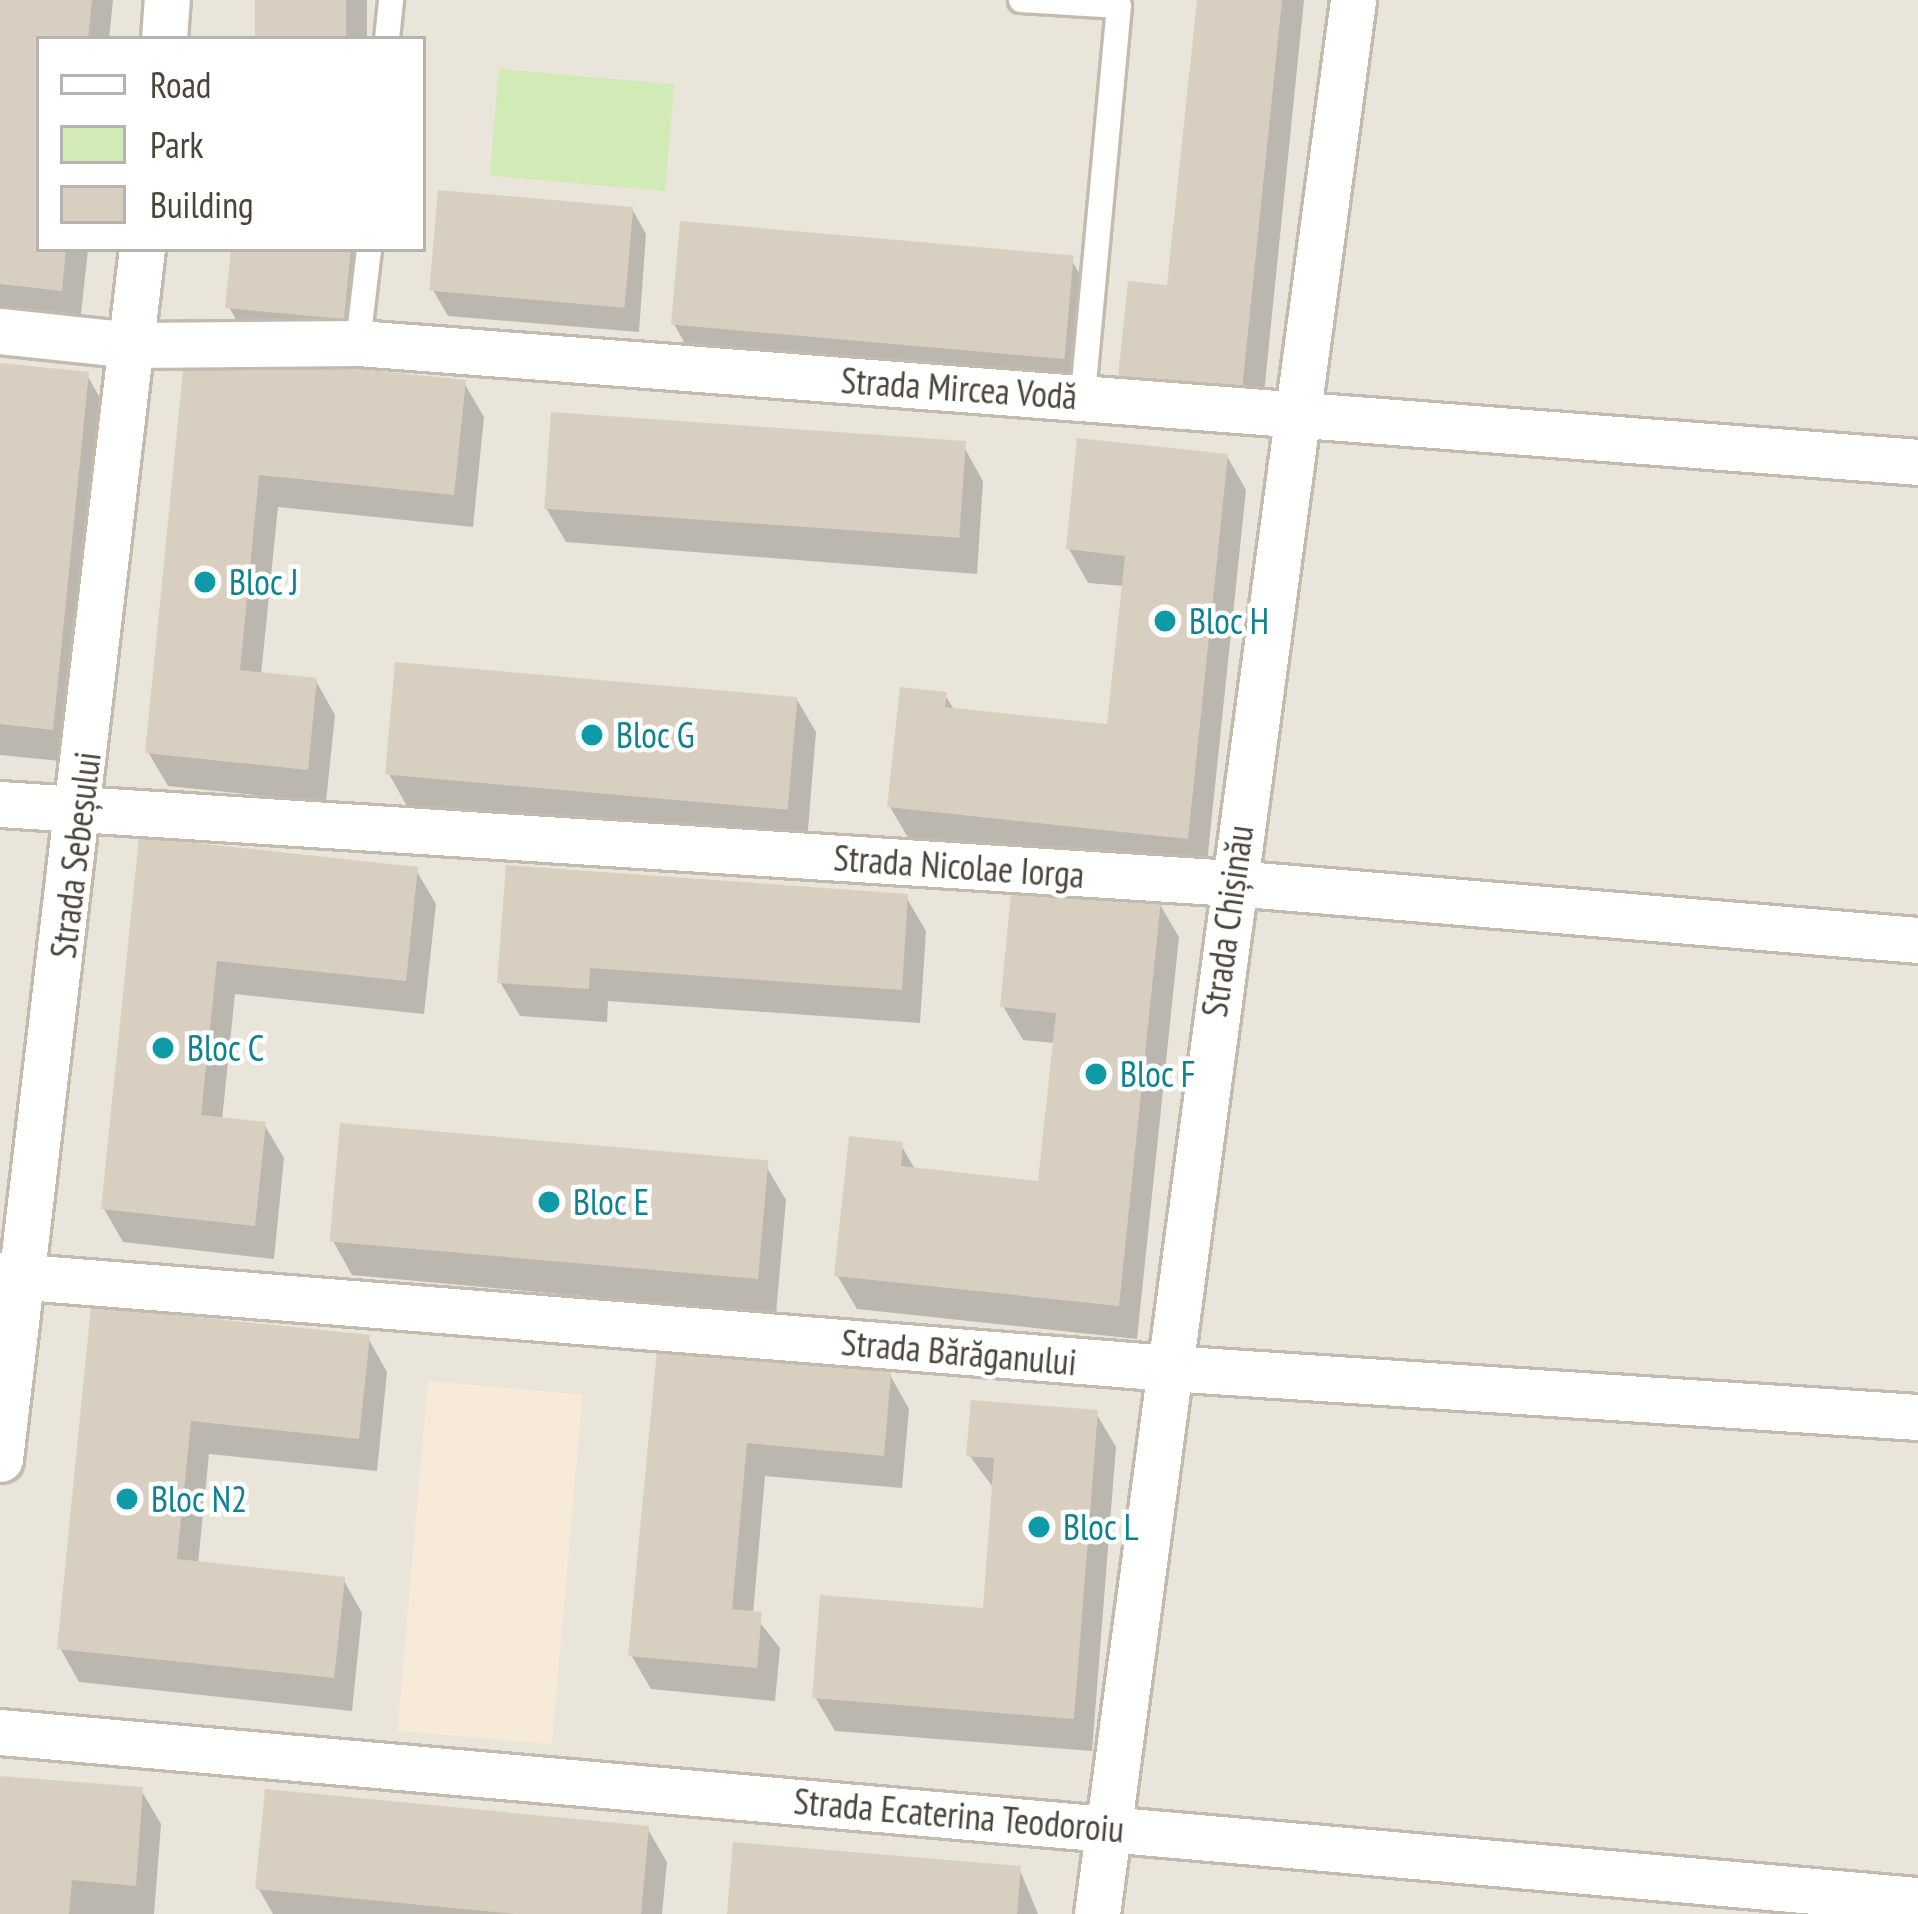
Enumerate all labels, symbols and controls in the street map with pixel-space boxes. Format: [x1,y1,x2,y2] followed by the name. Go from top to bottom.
[36,36,426,252] legend
[150,61,211,108] text: Road
[150,121,204,168] text: Park
[150,181,254,228] text: Building
[839,358,1079,418] street label: Strada Mircea Vodă
[229,560,299,604] place label: Bloc J
[192,569,218,595] marker: Bloc J
[1189,599,1270,643] place label: Bloc H
[1152,608,1178,634] marker: Bloc H
[616,713,695,757] place label: Bloc G
[579,722,605,748] marker: Bloc G
[41,749,109,961] street label: Strada Sebeșului
[1192,822,1262,1020] street label: Strada Chișinău
[832,836,1086,896] street label: Strada Nicolae Iorga
[187,1026,265,1070] place label: Bloc C
[150,1035,176,1061] marker: Bloc C
[1120,1052,1196,1096] place label: Bloc F
[1083,1061,1109,1087] marker: Bloc F
[573,1180,650,1224] place label: Bloc E
[536,1189,562,1215] marker: Bloc E
[840,1320,1078,1384] street label: Strada Bărăganului
[151,1477,248,1521] place label: Bloc N2
[114,1486,140,1512] marker: Bloc N2
[1063,1505,1139,1549] place label: Bloc L
[1026,1514,1052,1540] marker: Bloc L
[792,1779,1126,1851] street label: Strada Ecaterina Teodoroiu

